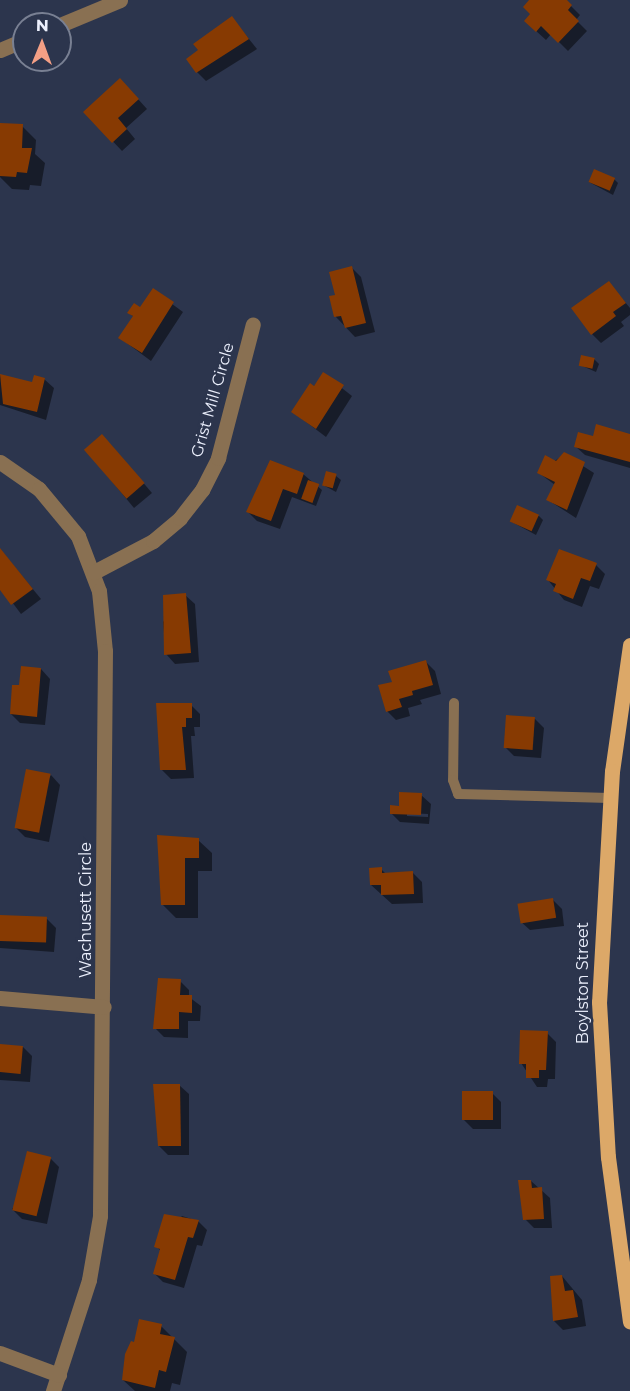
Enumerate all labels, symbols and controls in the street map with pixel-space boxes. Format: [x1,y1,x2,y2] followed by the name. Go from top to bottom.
[12,12,72,72] north arrow
[36,16,49,35] text: N
[187,340,239,460] street label: Grist Mill Circle
[76,842,96,978] street label: Wachusett Circle
[573,922,593,1044] street label: Boylston Street

